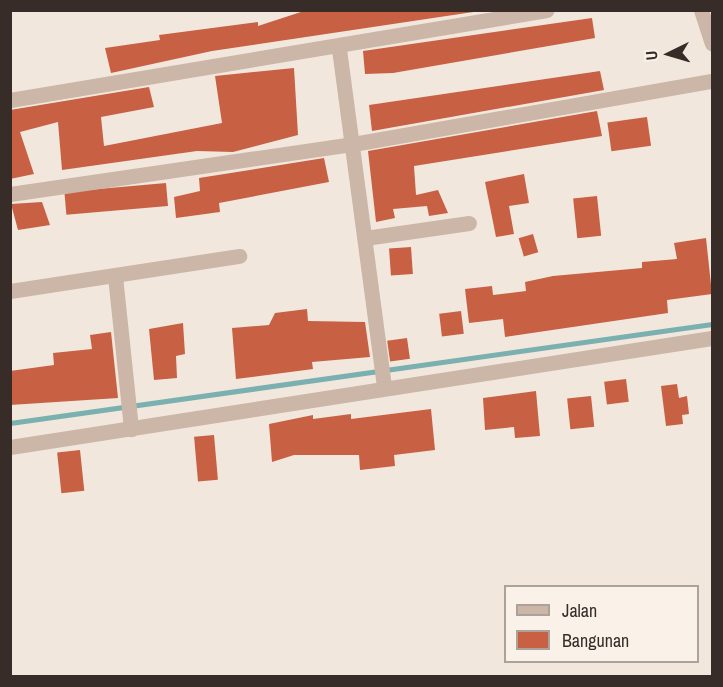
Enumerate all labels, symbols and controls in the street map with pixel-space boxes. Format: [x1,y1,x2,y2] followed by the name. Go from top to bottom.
[639,24,699,84] north arrow
[640,50,662,61] text: U
[504,585,699,663] legend
[562,598,597,623] text: Jalan
[562,628,629,653] text: Bangunan

